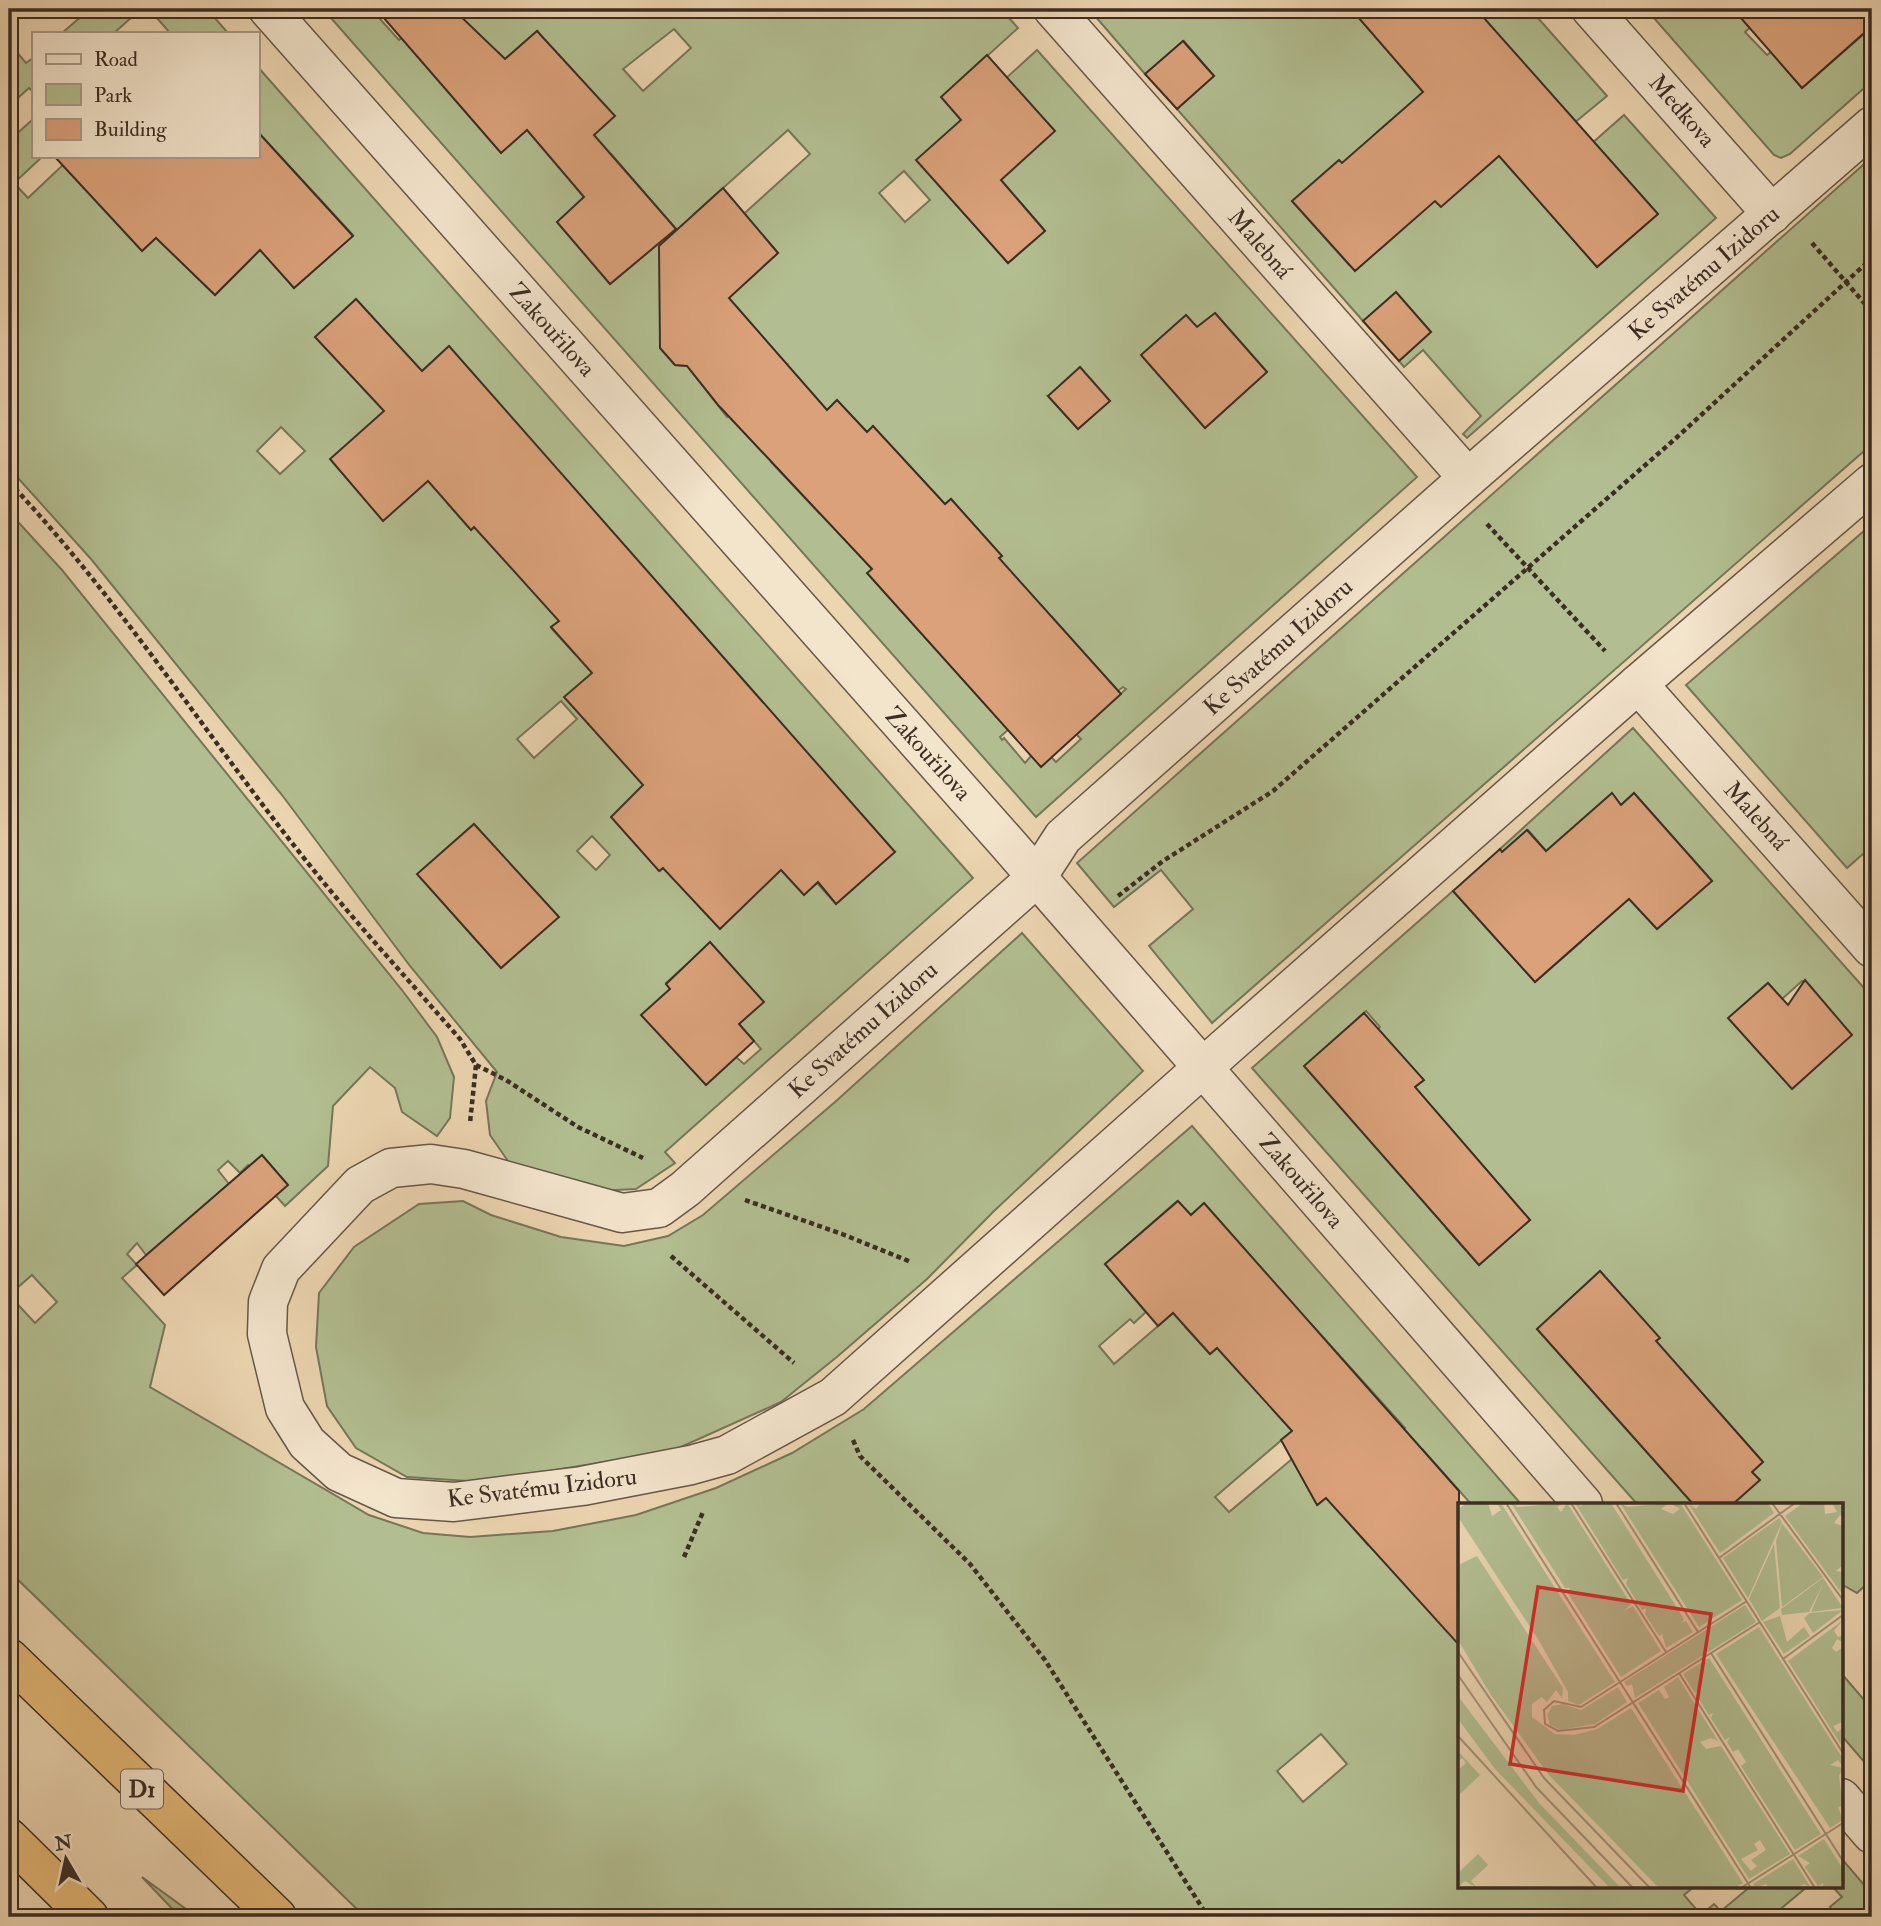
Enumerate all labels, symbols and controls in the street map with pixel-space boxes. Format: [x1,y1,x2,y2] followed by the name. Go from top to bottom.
[32,32,259,158] legend
[94,46,139,73] text: Road
[1642,68,1723,155] street label: Medkova
[94,82,132,109] text: Park
[94,116,167,143] text: Building
[1622,199,1786,347] street label: Ke Svatému Izidoru
[1221,202,1300,286] street label: Malebná
[502,277,603,384] street label: Zakouřilova
[1197,572,1359,722] street label: Ke Svatému Izidoru
[878,701,979,808] street label: Zakouřilova
[1717,775,1796,858] street label: Malebná
[782,955,944,1105] street label: Ke Svatému Izidoru
[1251,1127,1351,1236] street label: Zakouřilova
[445,1461,639,1515] street label: Ke Svatému Izidoru
[1458,1503,1842,1888] inset map
[121,1770,163,1809] road number: D1
[32,1825,102,1895] north arrow
[52,1830,75,1857] text: N

